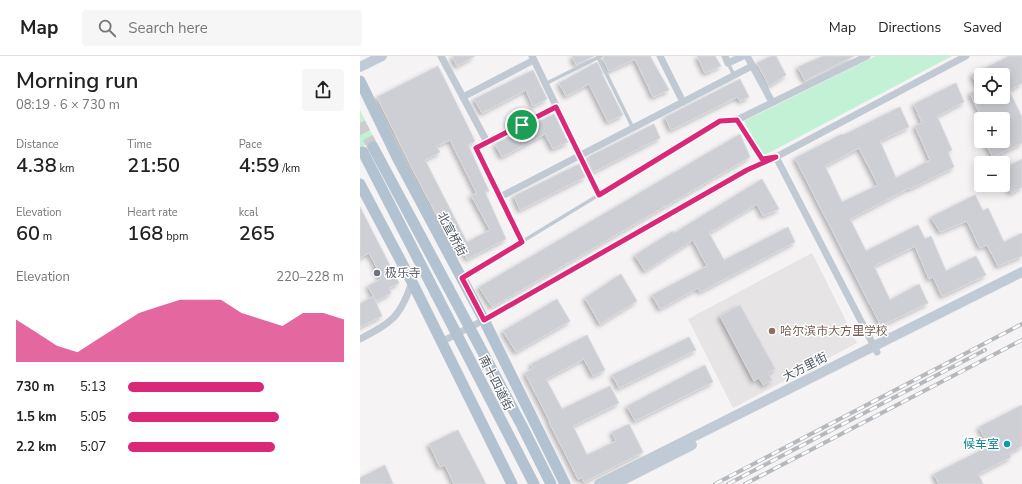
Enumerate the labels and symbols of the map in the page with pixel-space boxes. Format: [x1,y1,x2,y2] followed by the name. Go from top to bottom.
[505,108,539,142] pin
[434,209,470,259] street label: 北宣桥街
[385,265,421,281] place label: 极乐寺
[372,268,382,278] marker: 极乐寺
[780,323,888,339] place label: 哈尔滨市大方里学校
[767,326,777,336] marker: 哈尔滨市大方里学校
[780,349,830,385] street label: 大方里街
[475,353,517,413] street label: 南十四道街
[963,436,999,452] place label: 候车室
[1002,439,1012,449] marker: 候车室

